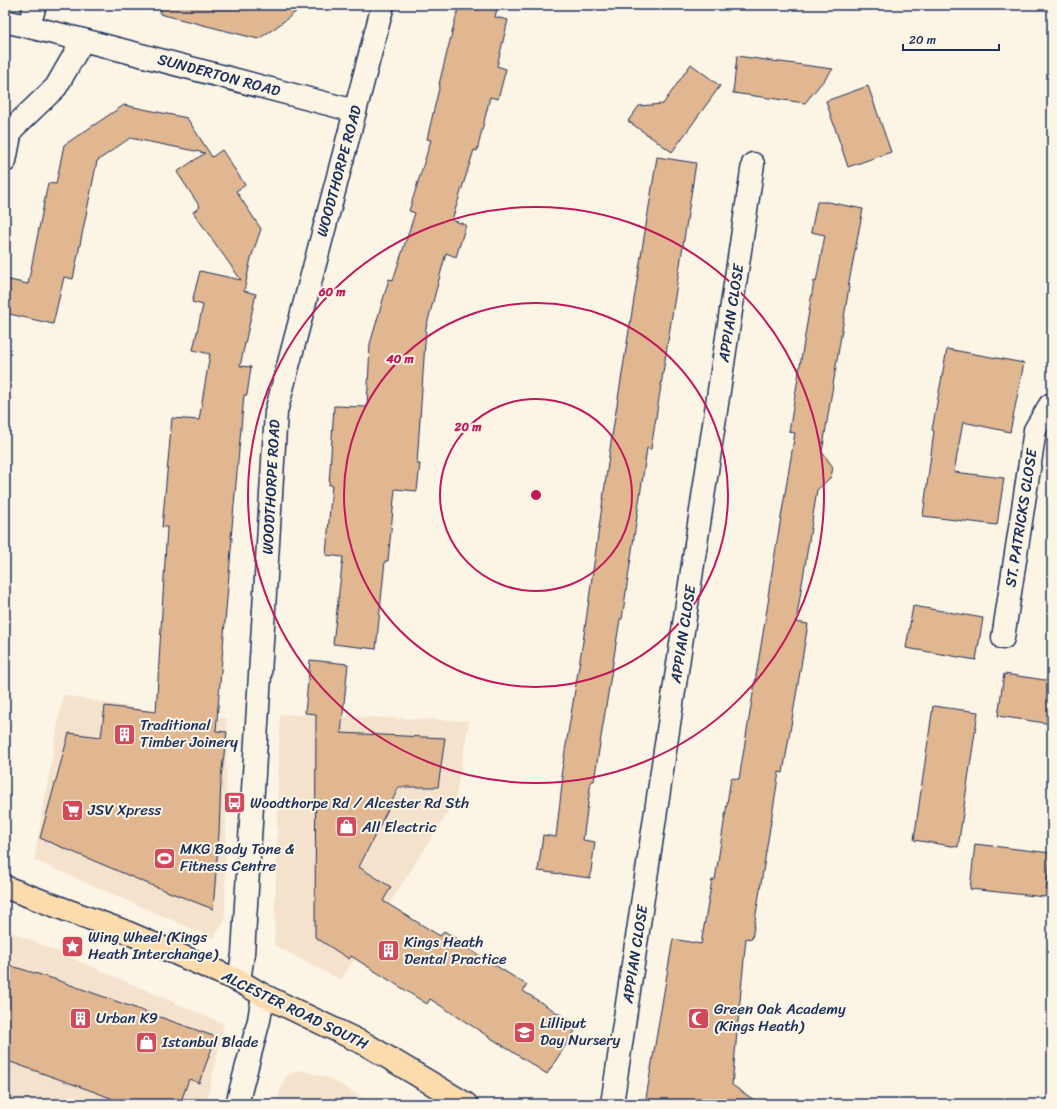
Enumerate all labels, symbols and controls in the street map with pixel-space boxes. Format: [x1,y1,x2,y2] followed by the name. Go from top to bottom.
[903,26,999,52] scale bar
[909,29,936,51] text: 20 m
[155,46,283,104] street label: SUNDERTON ROAD
[309,102,369,240] street label: WOODTHORPE ROAD
[710,260,752,365] street label: APPIAN CLOSE
[318,281,346,303] text: 60 m
[385,348,414,370] text: 40 m
[454,416,482,438] text: 20 m
[254,419,288,555] street label: WOODTHORPE ROAD
[997,445,1045,589] street label: ST. PATRICKS CLOSE
[529,488,543,502] centre of rings
[662,581,704,686] street label: APPIAN CLOSE
[140,712,238,755] place label: Traditional Timber Joinery
[111,721,137,747] building icon: Traditional Timber Joinery
[221,790,247,816] bus stop icon: Woodthorpe Rd / Alcester Rd Sth
[250,790,469,816] place label: Woodthorpe Rd / Alcester Rd Sth
[60,797,86,823] supermarket icon: JSV Xpress
[87,797,161,823] place label: JSV Xpress
[334,814,360,840] shop icon: All Electric
[361,814,437,840] place label: All Electric
[180,836,295,879] place label: MKG Body Tone & Fitness Centre
[152,845,178,871] sports icon: MKG Body Tone & Fitness Centre
[614,901,656,1006] street label: APPIAN CLOSE
[88,924,218,967] place label: Wing Wheel (Kings Heath Interchange)
[404,929,507,972] place label: Kings Heath Dental Practice
[59,933,85,959] place icon: Wing Wheel (Kings Heath Interchange)
[376,938,402,964] building icon: Kings Heath Dental Practice
[216,963,373,1057] street label: ALCESTER ROAD SOUTH
[714,996,846,1039] place label: Green Oak Academy (Kings Heath)
[67,1005,93,1031] building icon: Urban K9
[96,1005,158,1031] place label: Urban K9
[686,1005,712,1031] mosque icon: Green Oak Academy (Kings Heath)
[540,1010,620,1053] place label: Lilliput Day Nursery
[511,1019,537,1045] school or university icon: Lilliput Day Nursery
[133,1029,159,1055] shop icon: Istanbul Blade
[161,1029,259,1055] place label: Istanbul Blade

